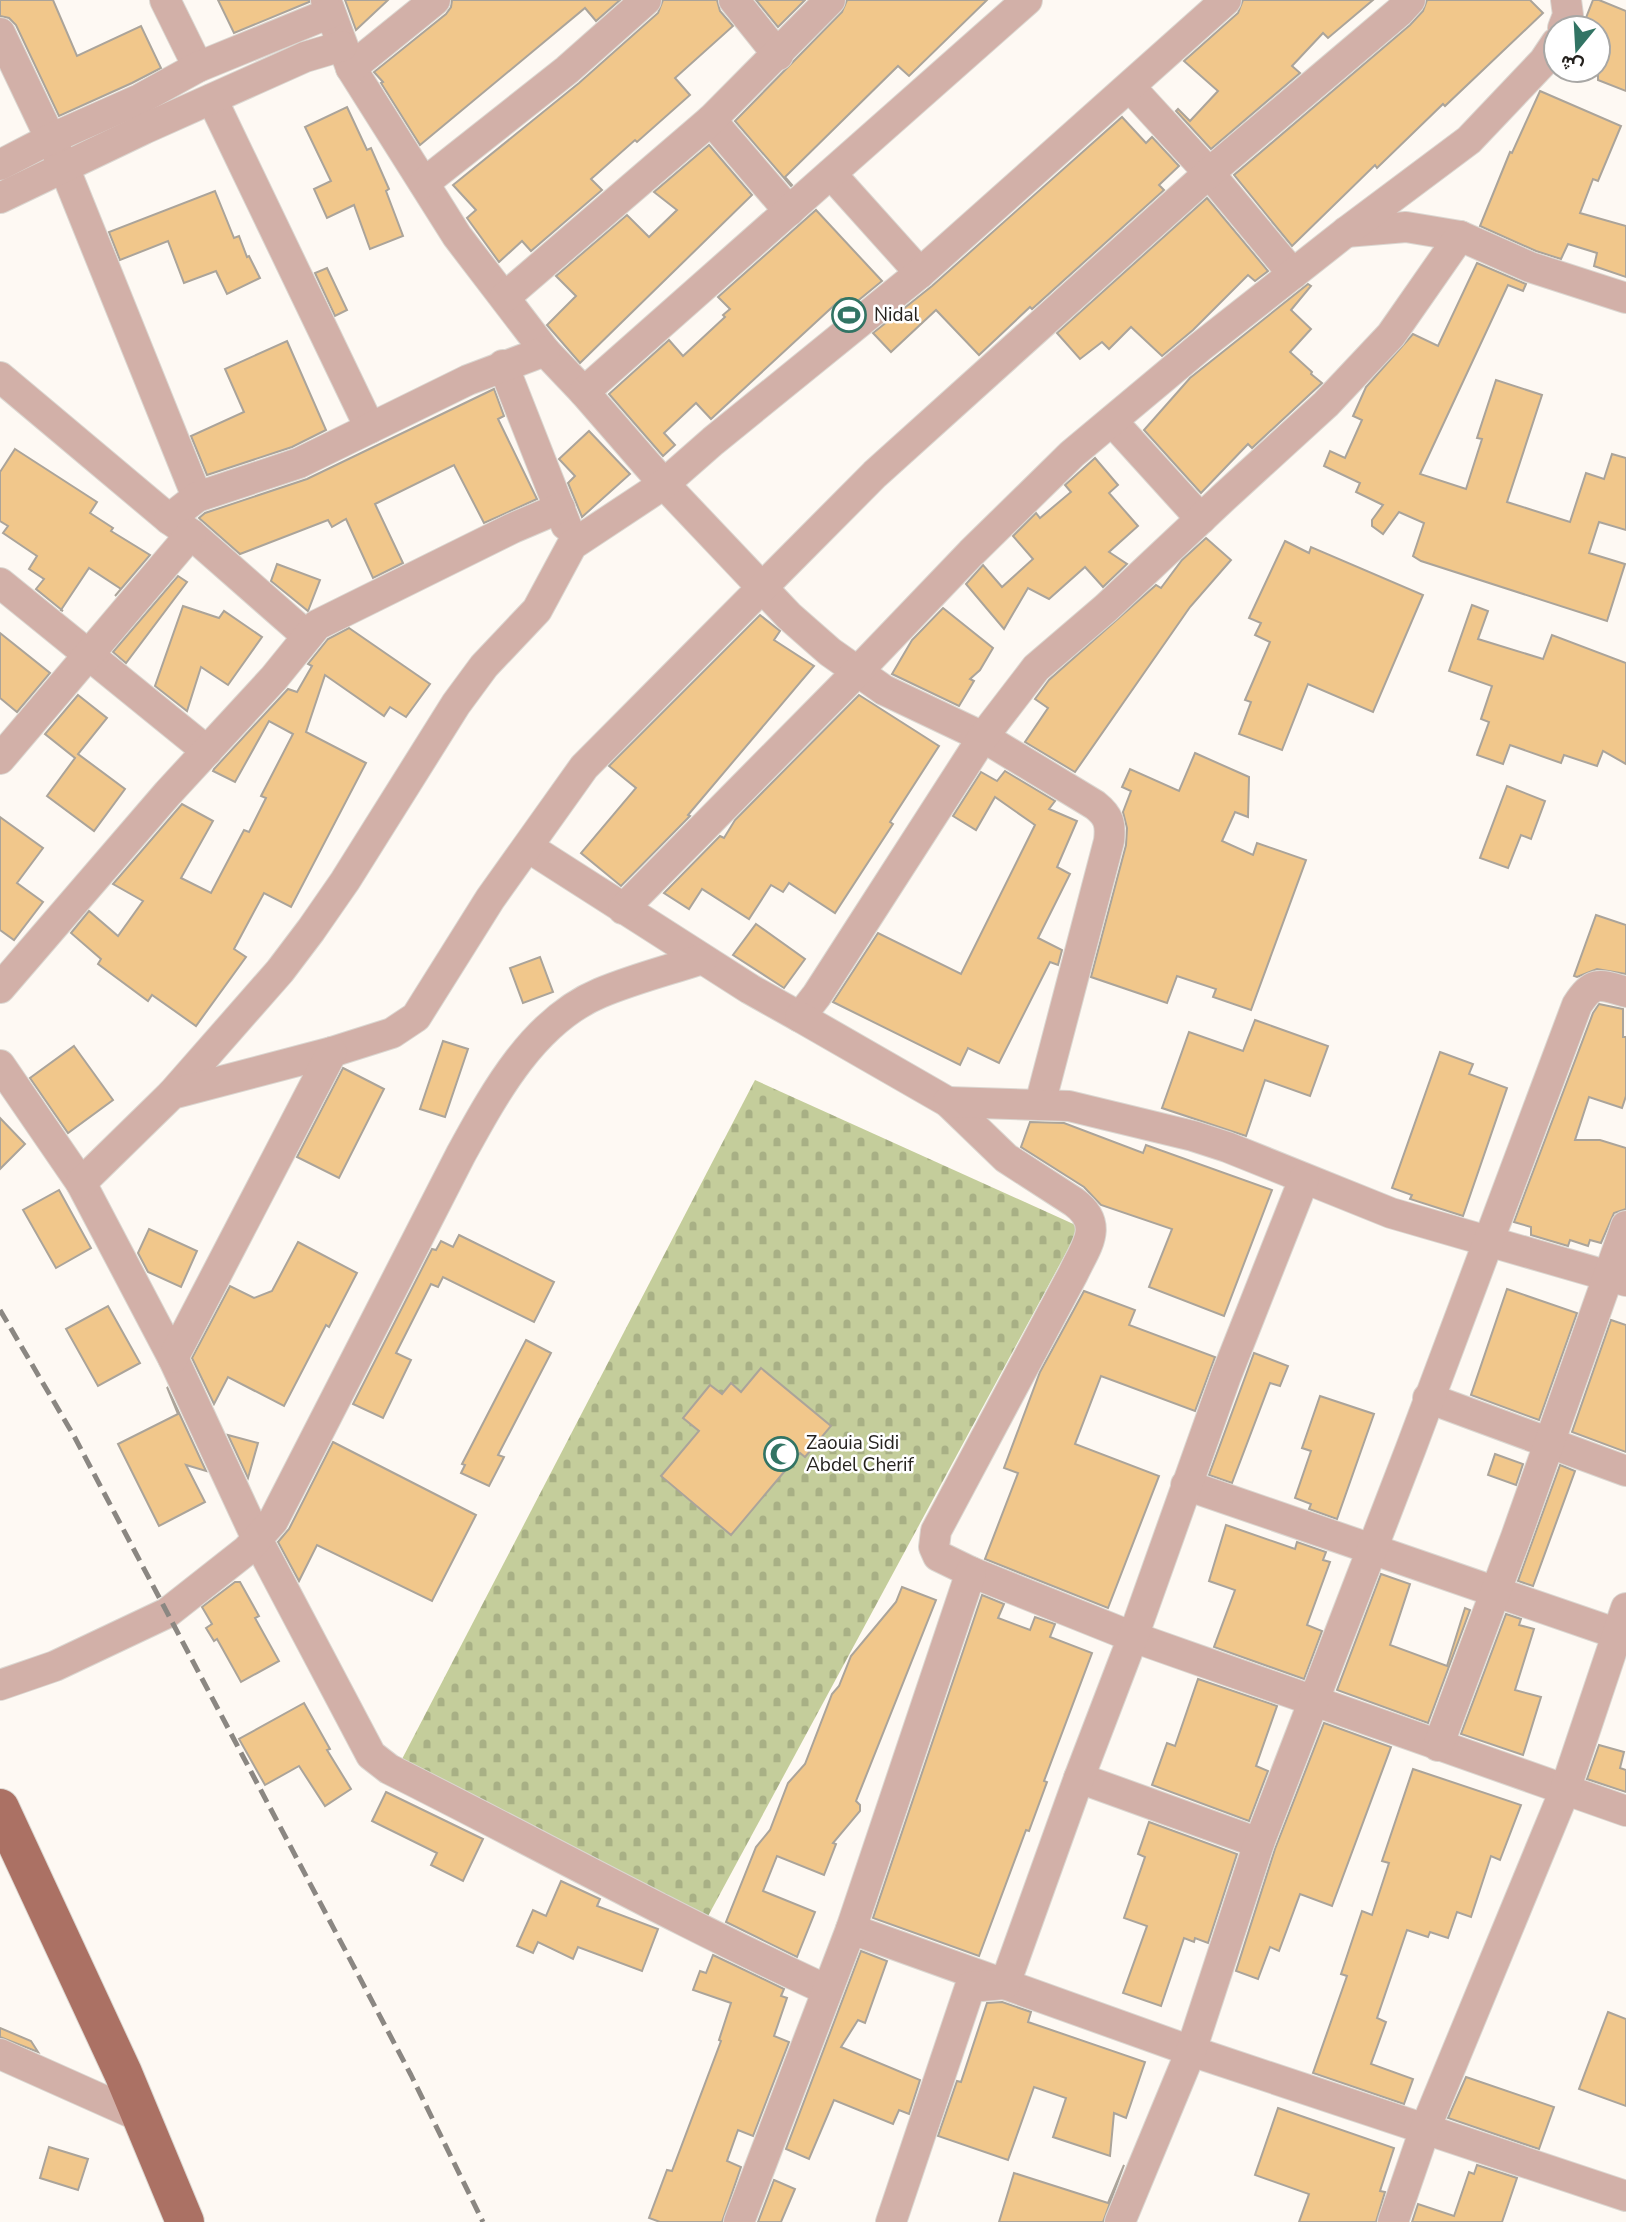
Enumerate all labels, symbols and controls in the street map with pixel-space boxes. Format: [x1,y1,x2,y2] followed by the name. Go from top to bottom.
[1542,14,1612,84] north arrow
[1557,48,1587,80] text: ش
[830,296,868,334] sports icon: Nidal
[874,302,920,328] place label: Nidal
[806,1430,915,1478] place label: Zaouia Sidi Abdel Cherif
[762,1435,800,1473] mosque icon: Zaouia Sidi Abdel Cherif

